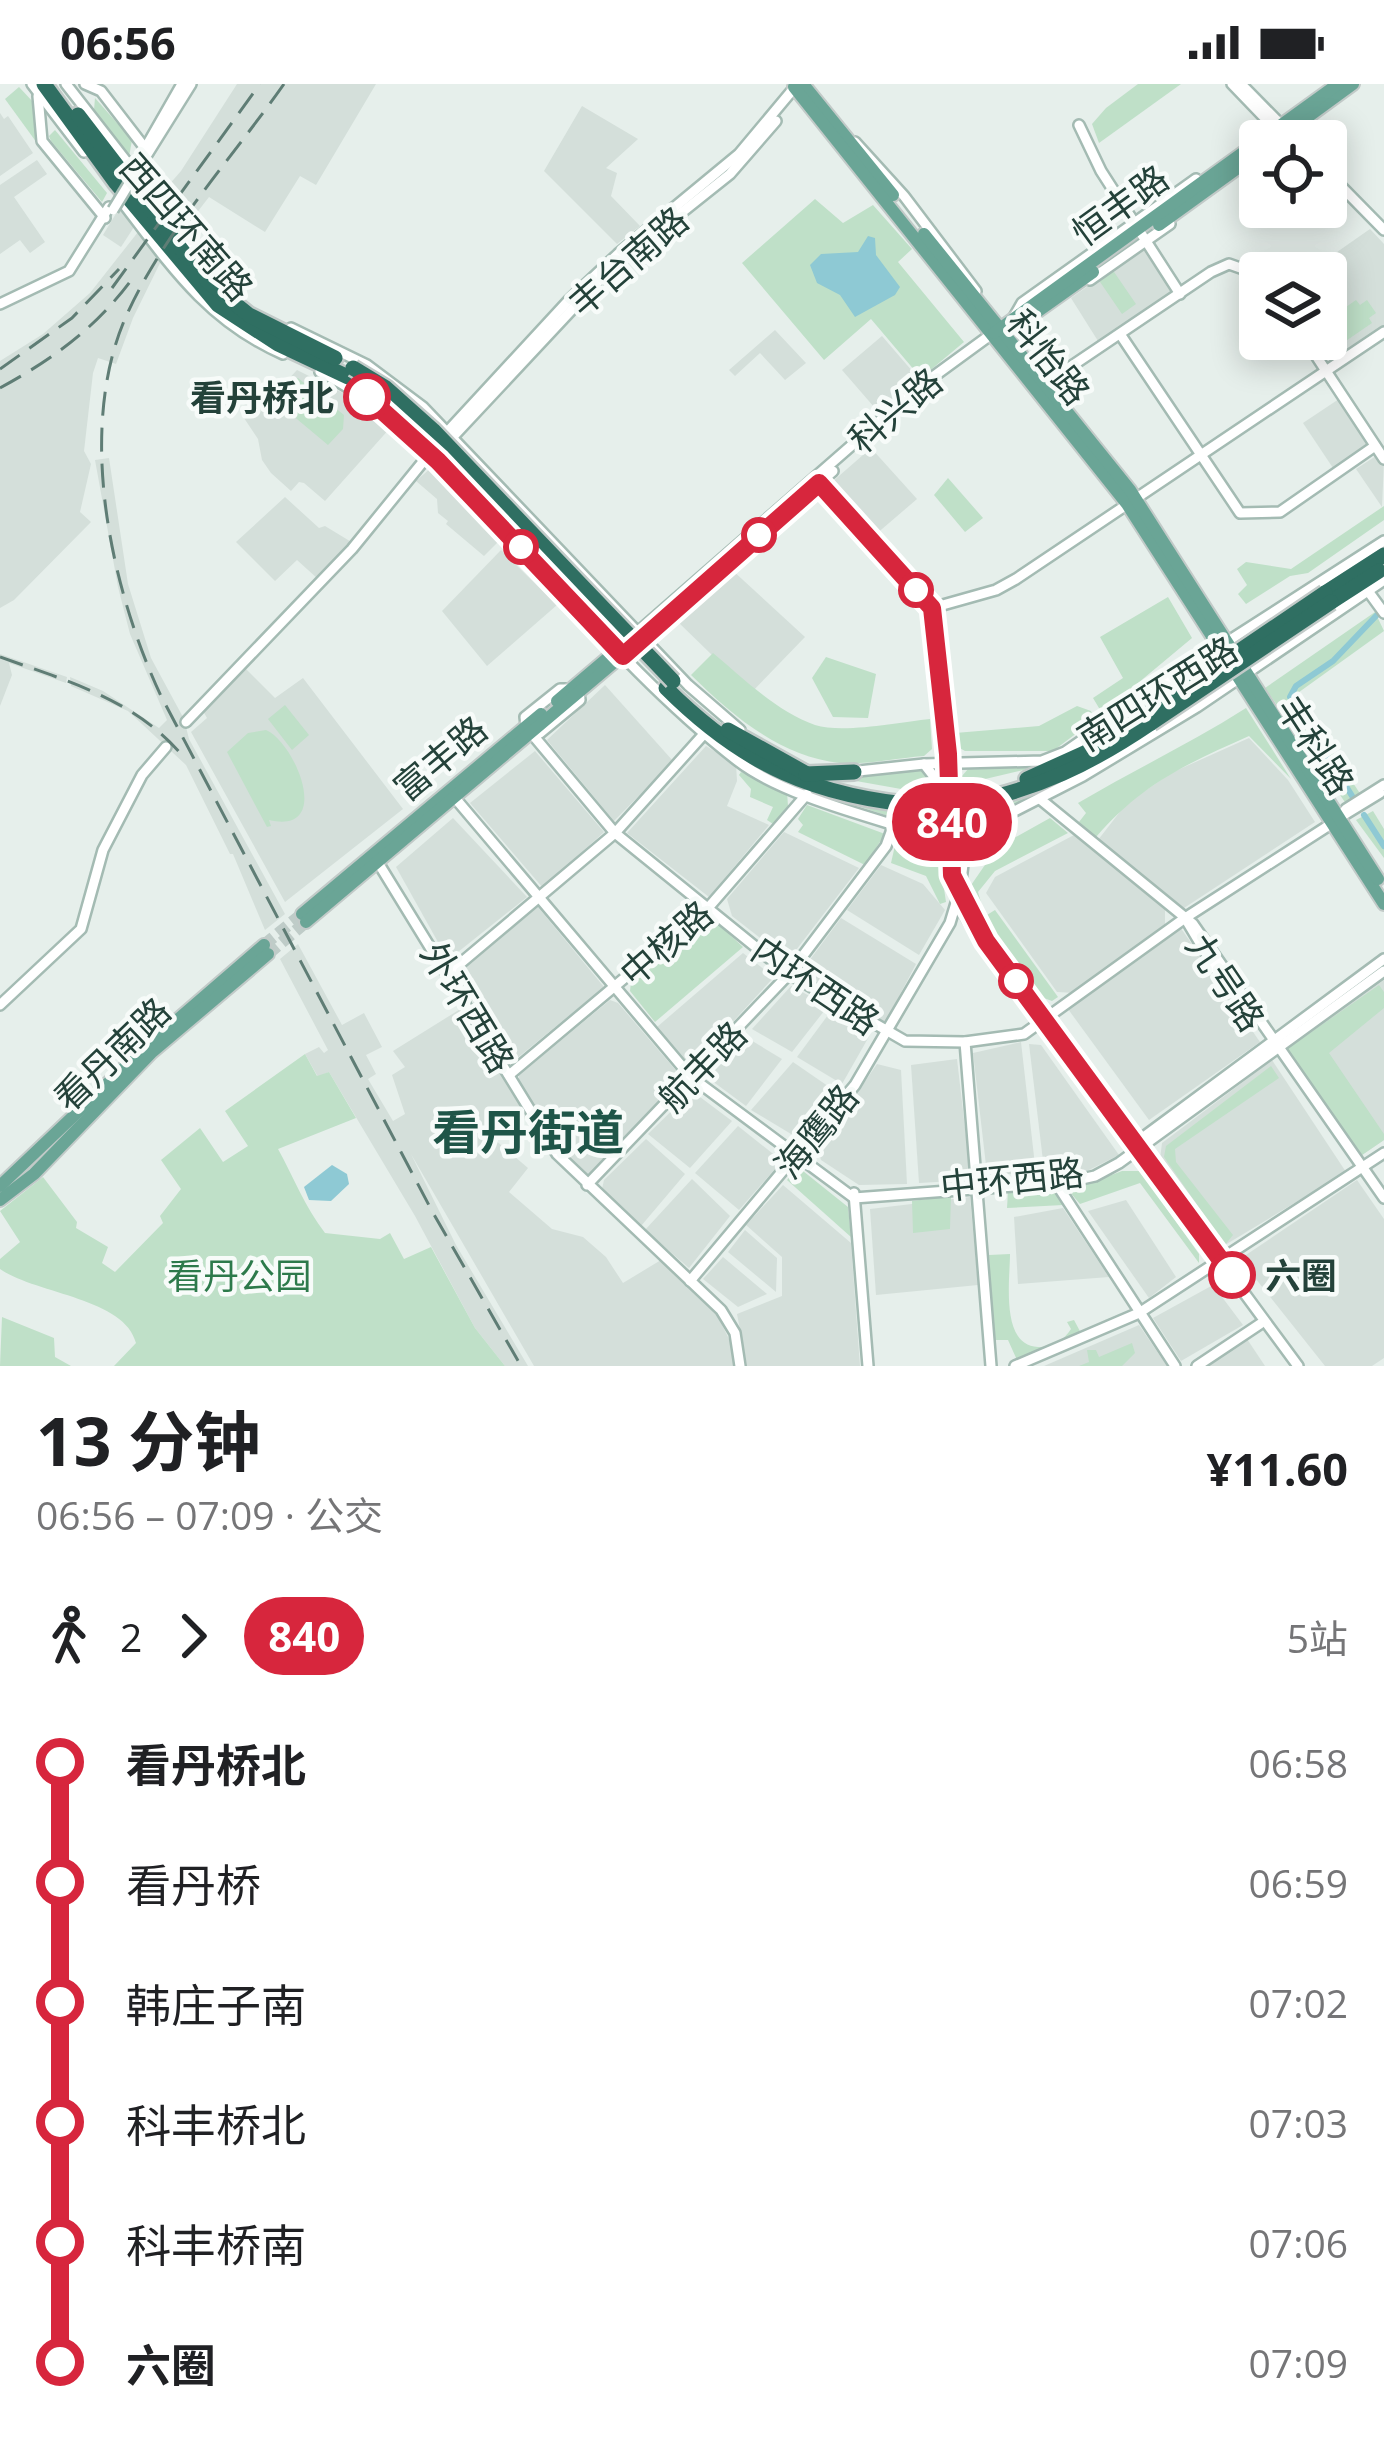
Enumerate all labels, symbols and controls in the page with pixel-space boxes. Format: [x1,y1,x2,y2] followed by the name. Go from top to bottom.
[60,12,176,73] text: 06:56
[1239,120,1347,360] map controls
[1239,120,1347,228] button: locate
[109,143,265,311] street label: 西四环南路
[1062,153,1178,257] street label: 恒丰路
[558,195,698,327] street label: 丰台南路
[1239,252,1347,360] button: layers
[996,299,1102,415] street label: 科怡路
[838,357,952,463] street label: 科兴路
[190,373,334,422] place label: 看丹桥北
[345,375,389,419] marker: 看丹桥北
[743,519,775,551] unlabelled marker
[505,531,537,563] unlabelled marker
[900,574,932,606] unlabelled marker
[1068,625,1246,761] street label: 南四环西路
[1266,686,1366,804] street label: 丰科路
[383,705,497,811] street label: 富丰路
[883,783,1021,861] line badge: 840
[916,793,988,850] text: 840
[609,889,723,997] street label: 中核路
[743,924,889,1046] street label: 内环西路
[1175,924,1277,1040] street label: 九号路
[410,933,526,1081] street label: 外环西路
[1000,965,1032,997] unlabelled marker
[43,986,181,1122] street label: 看丹南路
[647,1010,757,1122] street label: 航丰路
[763,1074,869,1188] street label: 海鹰路
[432,1099,624,1164] district label: 看丹街道
[938,1147,1086,1211] street label: 中环西路
[167,1251,311,1300] park label: 看丹公园
[1265,1251,1337,1300] place label: 六圈
[1210,1253,1254,1297] marker: 六圈
[36,1395,261,1485] text: 13 分钟
[1207,1438,1348,1499] text: ¥11.60
[36,1488,383,1541] text: 06:56 – 07:09 · 公交
[36,1603,102,1669] icon: walk
[160,1603,226,1669] icon: forward
[268,1607,340,1664] text: 840
[120,1610,142,1663] text: 2
[1287,1611,1348,1664] text: 5站
[126,1734,306,1795] text: 看丹桥北
[1249,1736,1348,1789] text: 06:58
[126,1854,261,1915] text: 看丹桥
[1249,1856,1348,1909] text: 06:59
[126,1974,306,2035] text: 韩庄子南
[1249,1976,1348,2029] text: 07:02
[126,2094,306,2155] text: 科丰桥北
[1249,2096,1348,2149] text: 07:03
[126,2214,306,2275] text: 科丰桥南
[1249,2216,1348,2269] text: 07:06
[126,2334,216,2395] text: 六圈
[1249,2336,1348,2389] text: 07:09

